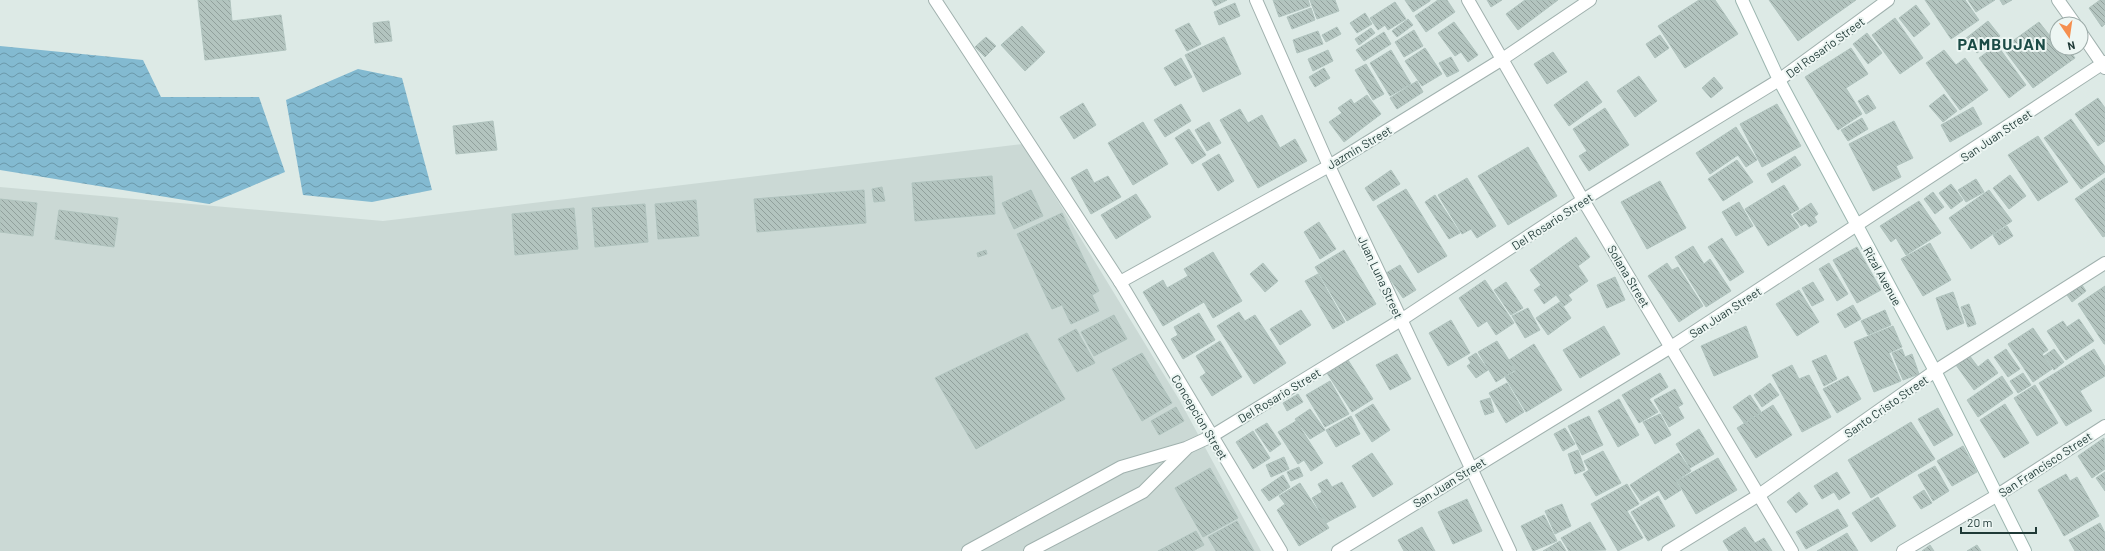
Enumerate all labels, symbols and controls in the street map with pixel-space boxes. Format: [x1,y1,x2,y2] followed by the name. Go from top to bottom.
[1783,14,1867,80] street label: Del Rosario Street
[2049,16,2089,56] north arrow
[1957,34,2047,53] district label: PAMBUJAN
[2066,39,2076,53] text: N
[1958,106,2034,164] street label: San Juan Street
[1324,122,1394,172] street label: Jazmin Street
[1509,190,1595,252] street label: Del Rosario Street
[1356,234,1406,320] street label: Juan Luna Street
[1605,242,1653,310] street label: Solana Street
[1861,244,1905,308] street label: Rizal Avenue
[1686,283,1764,341] street label: San Juan Street
[1235,365,1323,425] street label: Del Rosario Street
[1169,372,1231,462] street label: Concepcion Street
[1841,372,1931,440] street label: Santo Cristo Street
[1996,429,2094,499] street label: San Francisco Street
[1410,454,1488,510] street label: San Juan Street
[1961,509,2036,535] scale bar
[1967,515,1993,529] text: 20 m

